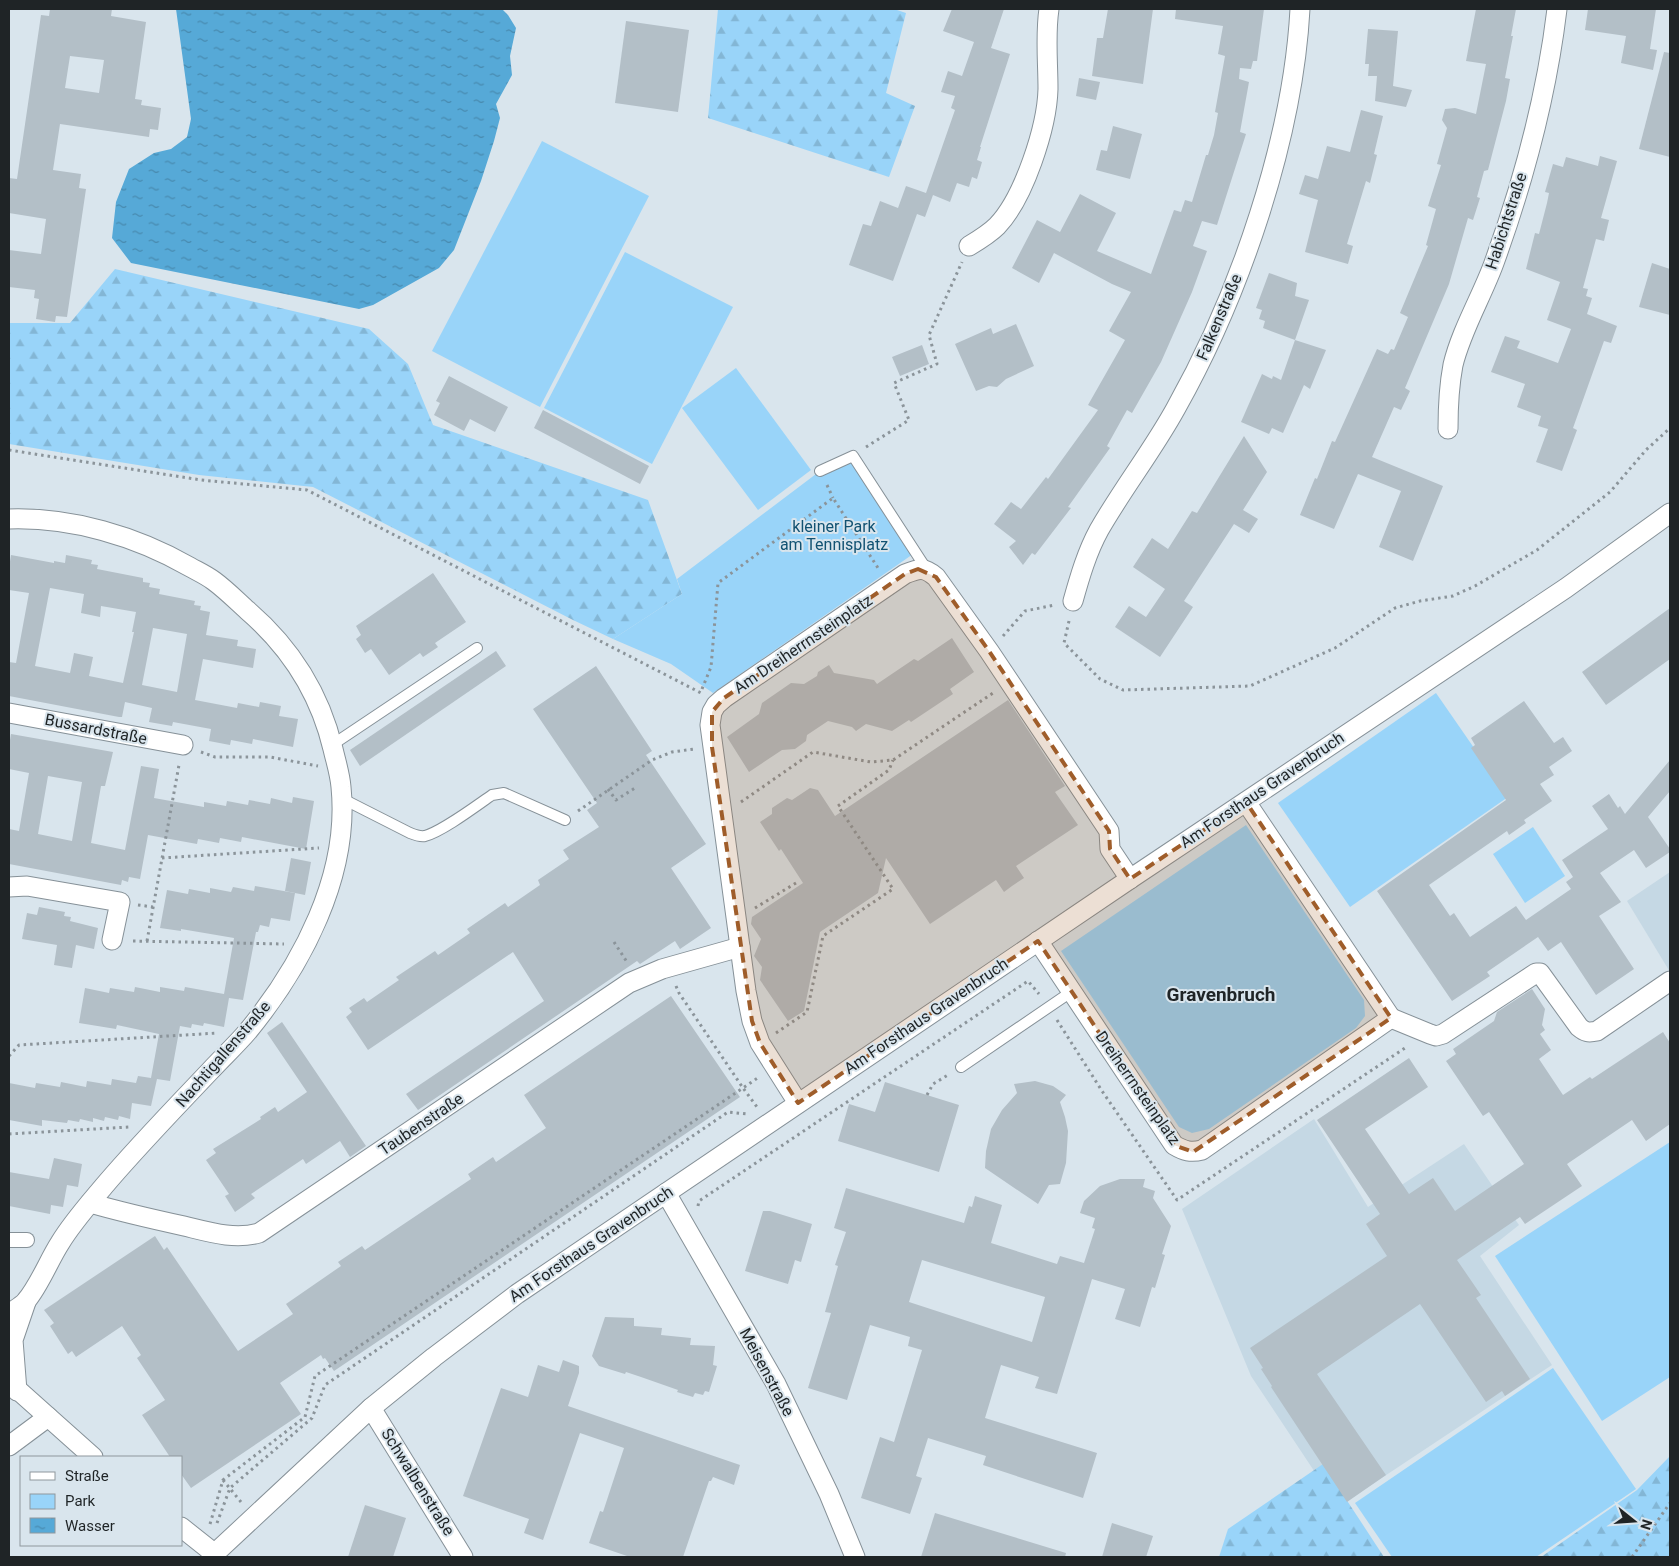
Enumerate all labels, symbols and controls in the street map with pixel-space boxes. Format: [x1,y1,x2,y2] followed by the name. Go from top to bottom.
[1481,170,1531,272] street label: Habichtstraße
[1192,271,1246,363] street label: Falkenstraße
[780,517,888,554] park label: kleiner Park am Tennisplatz
[730,591,876,697] street label: Am Dreiherrnsteinplatz
[43,710,149,748] street label: Bussardstraße
[1176,728,1348,852] street label: Am Forsthaus Gravenbruch
[840,954,1012,1078] street label: Am Forsthaus Gravenbruch
[1167,983,1275,1006] district label: Gravenbruch
[172,997,274,1111] street label: Nachtigallenstraße
[1092,1027,1184,1149] street label: Dreiherrnsteinplatz
[375,1089,467,1159] street label: Taubenstraße
[505,1182,677,1306] street label: Am Forsthaus Gravenbruch
[736,1325,798,1419] street label: Meisenstraße
[377,1425,459,1539] street label: Schwalbenstraße
[20,1456,182,1546] legend
[65,1467,109,1485] text: Straße
[65,1492,96,1510] text: Park
[1609,1496,1659,1546] north arrow
[65,1517,115,1535] text: Wasser
[1637,1518,1656,1532] text: N

